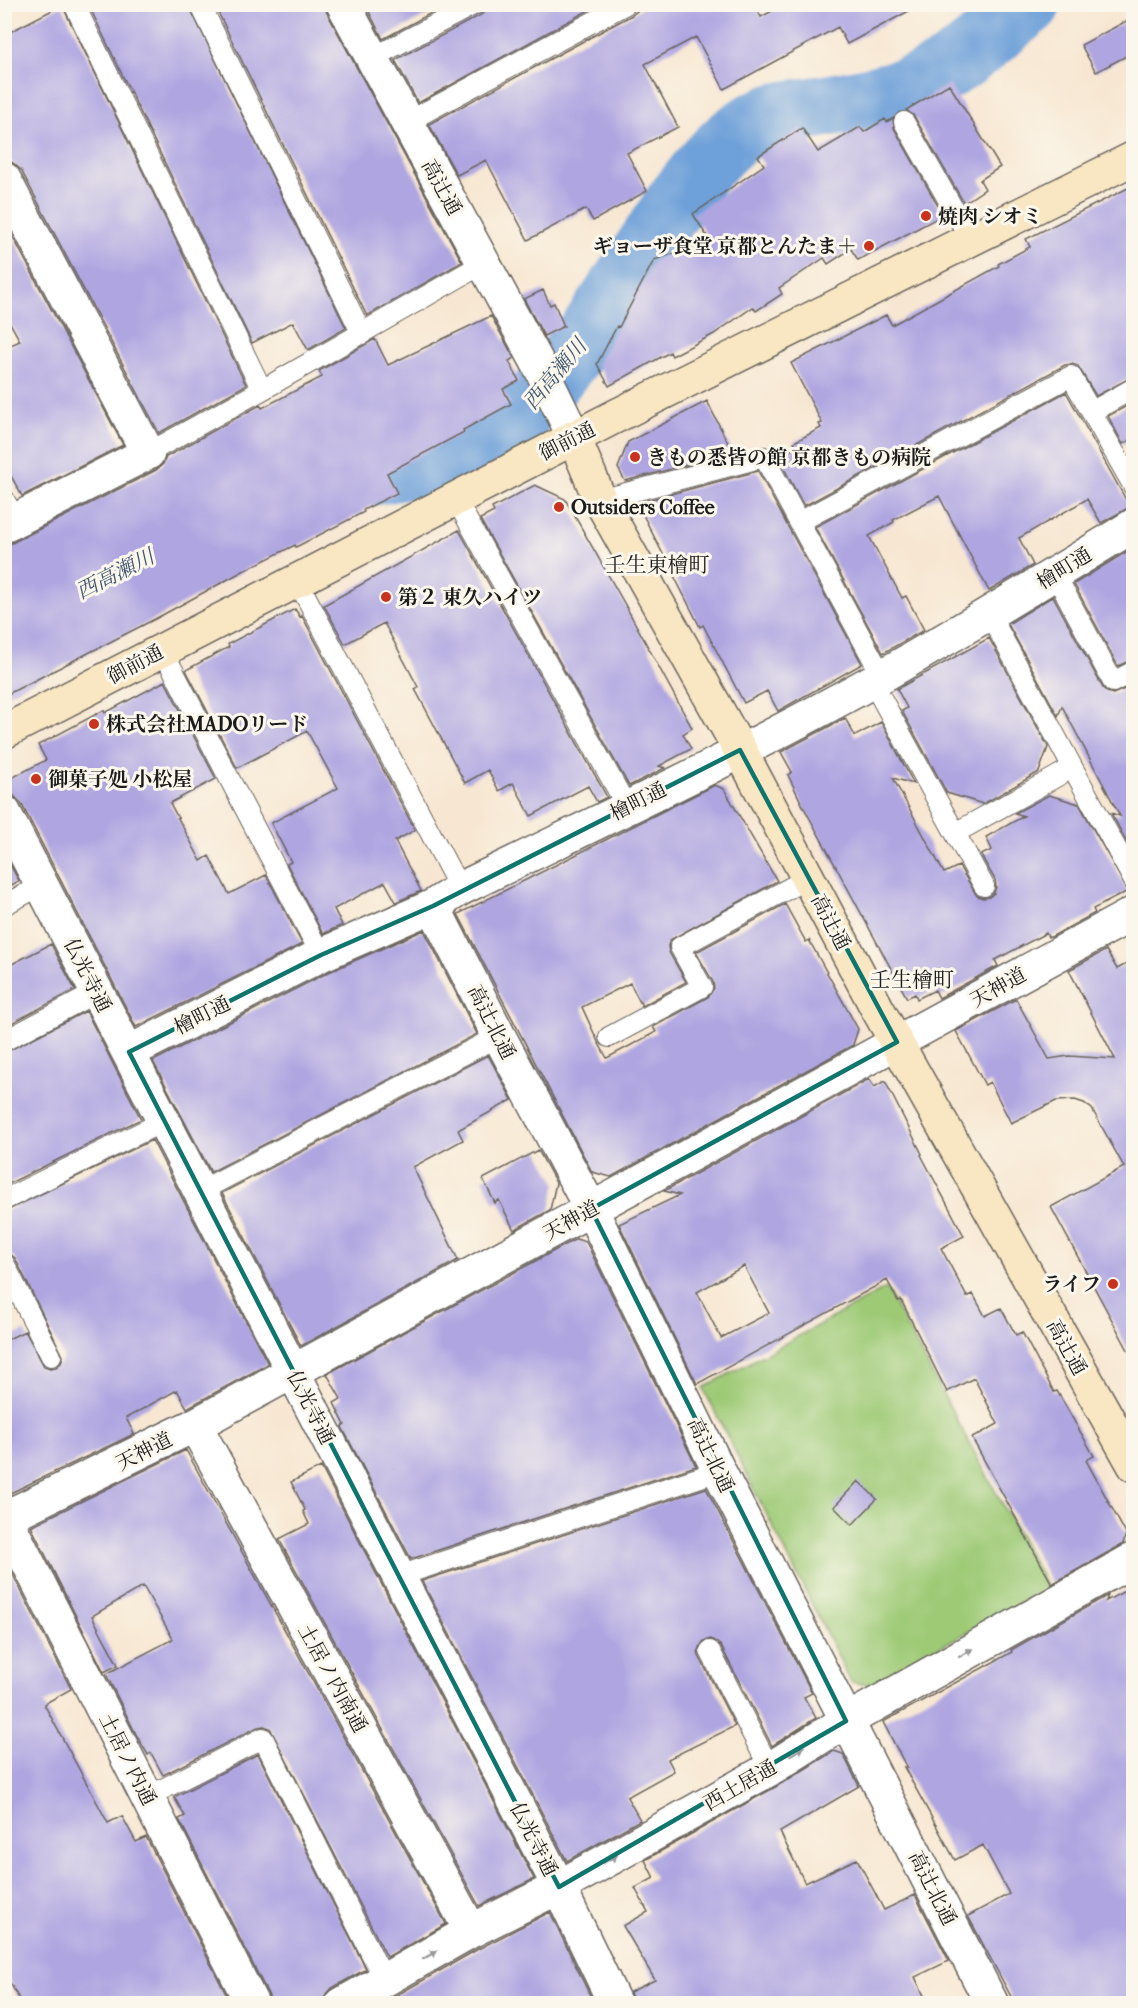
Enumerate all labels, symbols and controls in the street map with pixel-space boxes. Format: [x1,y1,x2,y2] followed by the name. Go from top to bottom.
[417,155,466,219] street label: 高辻通
[938,205,1042,228] place label: 焼肉 シオミ
[919,209,933,223] marker: 焼肉 シオミ
[593,235,857,258] place label: ギョーザ食堂 京都とんたま＋
[862,239,876,253] marker: ギョーザ食堂 京都とんたま＋
[519,333,592,414] water label: 西高瀬川
[535,418,599,465] street label: 御前通
[647,446,931,469] place label: きもの悉皆の館 京都きもの病院
[628,450,642,464] marker: きもの悉皆の館 京都きもの病院
[571,496,715,519] place label: Outsiders Coffee
[552,500,566,514] marker: Outsiders Coffee
[72,543,160,604] water label: 西高瀬川
[1033,543,1096,594] street label: 檜町通
[605,553,710,577] district label: 壬生東檜町
[398,586,542,609] place label: 第２ 東久ハイツ
[379,590,393,604] marker: 第２ 東久ハイツ
[103,640,167,689] street label: 御前通
[106,713,308,736] place label: 株式会社MADOリード
[87,717,101,731] marker: 株式会社MADOリード
[48,768,192,791] place label: 御菓子処 小松屋
[29,772,43,786] marker: 御菓子処 小松屋
[606,778,670,825] street label: 檜町通
[806,890,855,954] street label: 高辻通
[59,934,116,1016] street label: 仏光寺通
[966,963,1030,1012] street label: 天神道
[870,968,954,992] district label: 壬生檜町
[463,981,520,1063] street label: 高辻北通
[170,992,234,1039] street label: 檜町通
[539,1196,603,1245] street label: 天神道
[1042,1273,1101,1296] place label: ライフ
[1106,1277,1120,1291] marker: ライフ
[1042,1315,1091,1379] street label: 高辻通
[282,1366,339,1448] street label: 仏光寺通
[683,1414,738,1496] street label: 高辻北通
[112,1428,176,1475] street label: 天神道
[293,1620,372,1736] street label: 土居ノ内南通
[958,1648,974,1659] one-way arrow
[95,1709,161,1809] street label: 土居ノ内通
[789,1746,805,1757] one-way arrow
[700,1755,781,1815] street label: 西土居通
[505,1798,562,1880] street label: 仏光寺通
[904,1847,961,1929] street label: 高辻北通
[602,1854,619,1864] one-way arrow
[422,1950,439,1960] one-way arrow

